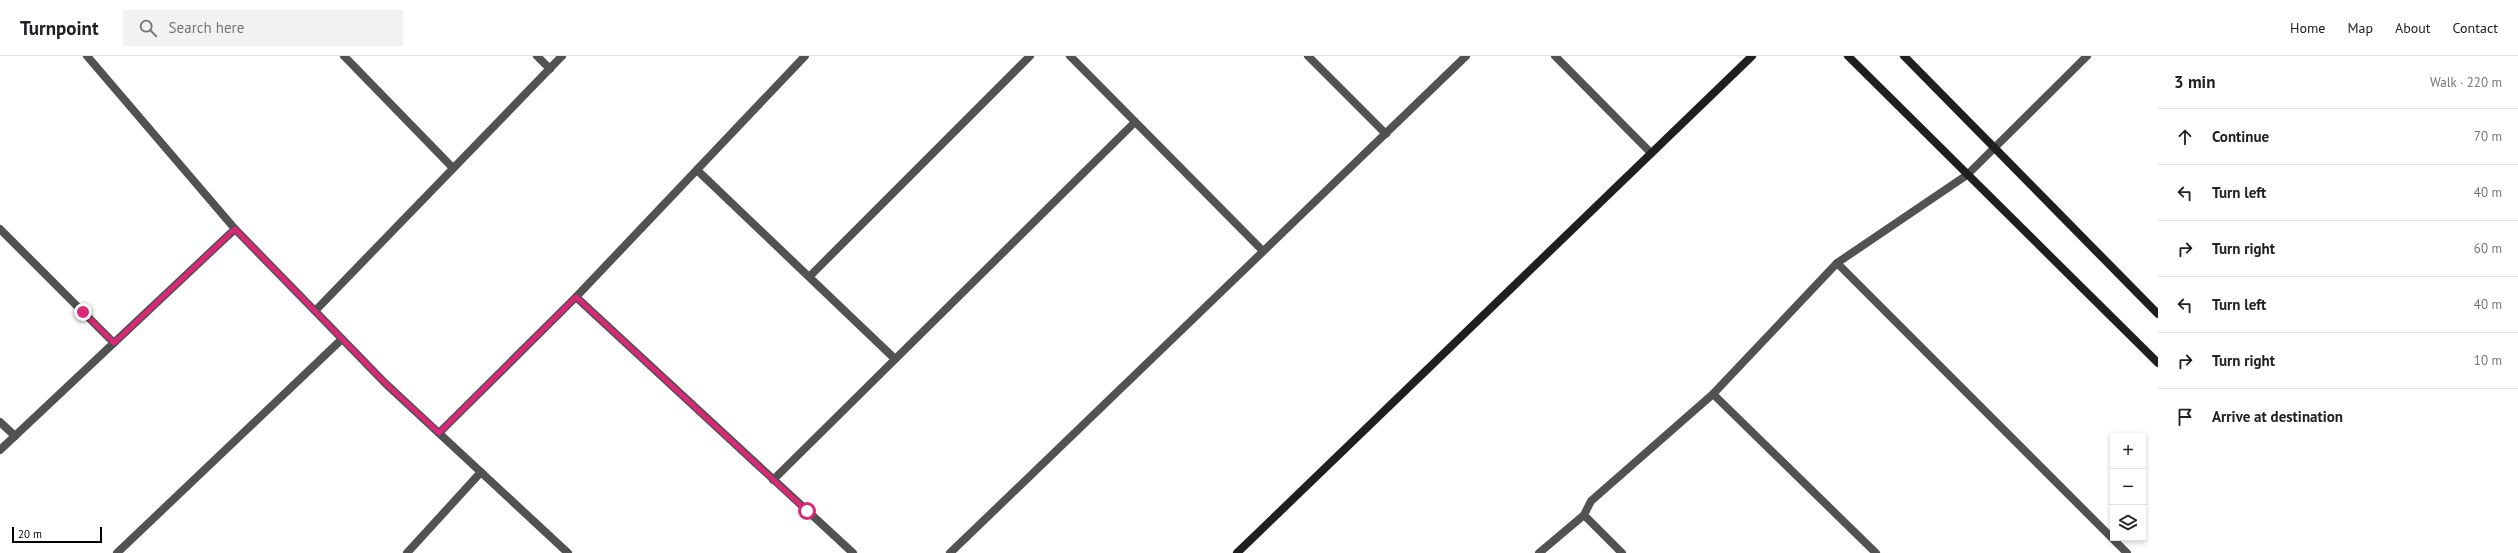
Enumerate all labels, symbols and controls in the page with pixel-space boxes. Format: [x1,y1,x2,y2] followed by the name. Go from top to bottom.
[123,10,403,46] search box
[20,16,99,40] text: Turnpoint
[137,17,159,39] icon: search
[169,18,244,37] text: Search here
[2290,19,2325,37] text: Home
[2347,19,2373,37] text: Map
[2395,19,2431,37] text: About
[2453,19,2498,37] text: Contact
[2174,71,2215,93] text: 3 min
[2430,74,2502,91] text: Walk · 220 m
[2174,126,2196,148] icon: ahead
[2212,127,2269,146] text: Continue
[2474,128,2502,145] text: 70 m
[2174,182,2196,204] icon: left
[2212,183,2266,202] text: Turn left
[2474,184,2502,201] text: 40 m
[2174,238,2196,260] icon: right
[2212,239,2275,258] text: Turn right
[2474,240,2502,257] text: 60 m
[2174,294,2196,316] icon: left
[2212,295,2266,314] text: Turn left
[2474,296,2502,313] text: 40 m
[74,303,92,321] route end
[2174,350,2196,372] icon: right
[2212,351,2275,370] text: Turn right
[2474,352,2502,369] text: 10 m
[2174,406,2196,428] icon: arrive
[2212,407,2343,426] text: Arrive at destination
[2110,433,2146,541] map controls
[2110,433,2146,469] button: +
[2110,469,2146,505] button: −
[798,502,816,520] route start
[2110,505,2146,541] button: layers
[12,525,102,544] scale bar
[18,527,42,541] text: 20 m

